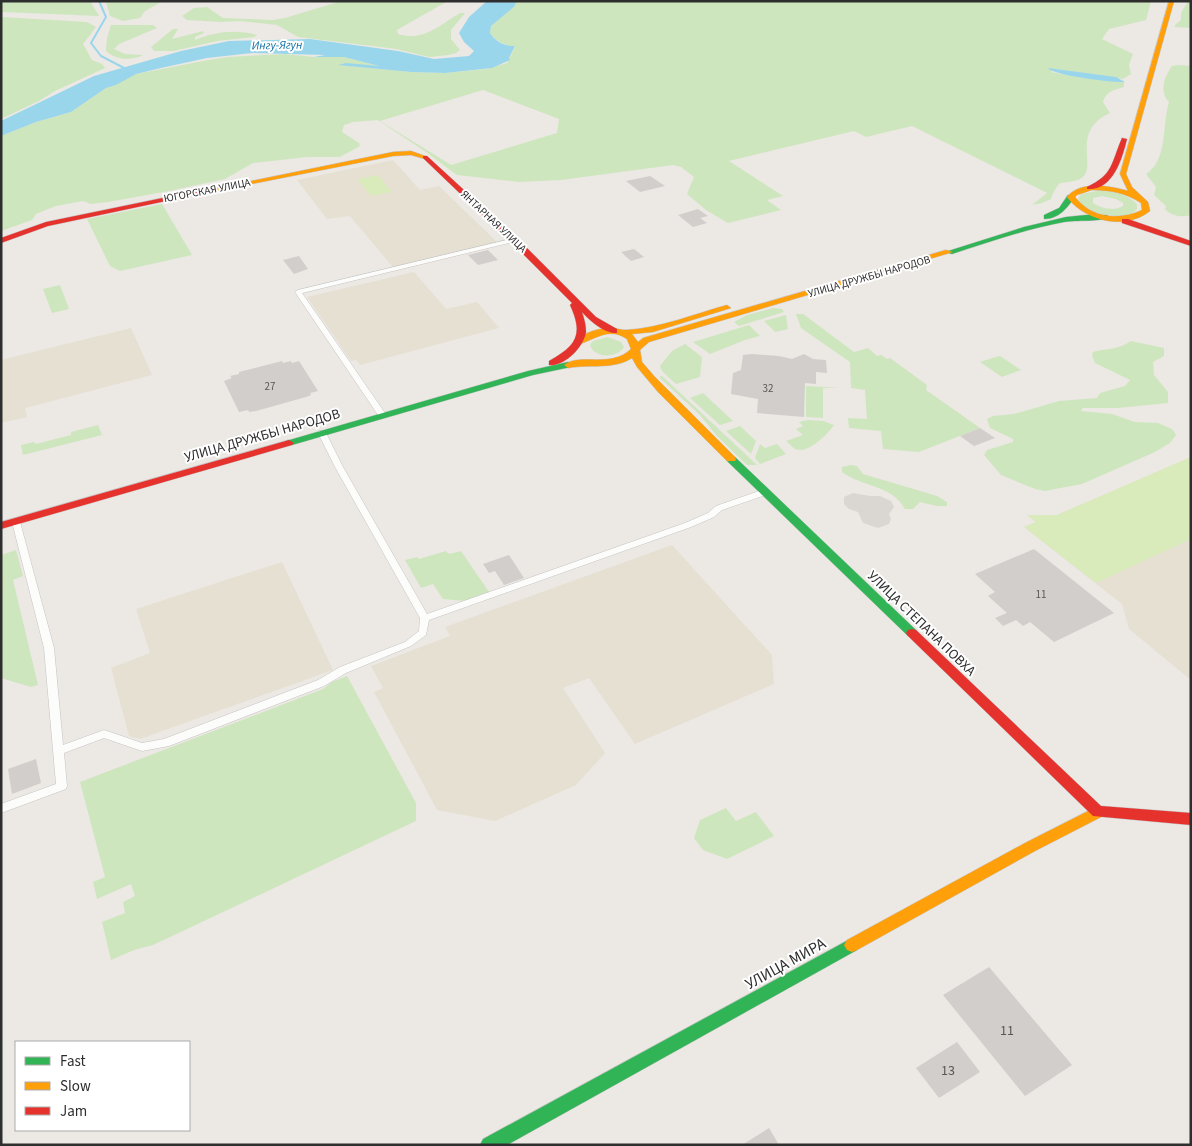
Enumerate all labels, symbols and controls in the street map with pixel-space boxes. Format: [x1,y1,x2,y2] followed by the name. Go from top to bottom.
[252,37,303,54] water label: Ингу-Ягун
[162,175,252,206] street label: ЮГОРСКАЯ УЛИЦА
[457,187,530,256] street label: ЯНТАРНАЯ УЛИЦА
[806,252,933,301] street label: УЛИЦА ДРУЖБЫ НАРОДОВ
[265,379,275,394] house number: 27
[763,381,773,396] house number: 32
[182,404,343,468] street label: УЛИЦА ДРУЖБЫ НАРОДОВ
[863,567,980,681] street label: УЛИЦА СТЕПАНА ПОВХА
[1036,587,1046,602] house number: 11
[741,933,830,995] street label: УЛИЦА МИРА
[1000,1021,1014,1041] house number: 11
[15,1041,190,1131] legend
[60,1051,86,1072] text: Fast
[941,1061,955,1081] house number: 13
[60,1076,91,1097] text: Slow
[60,1101,87,1122] text: Jam

